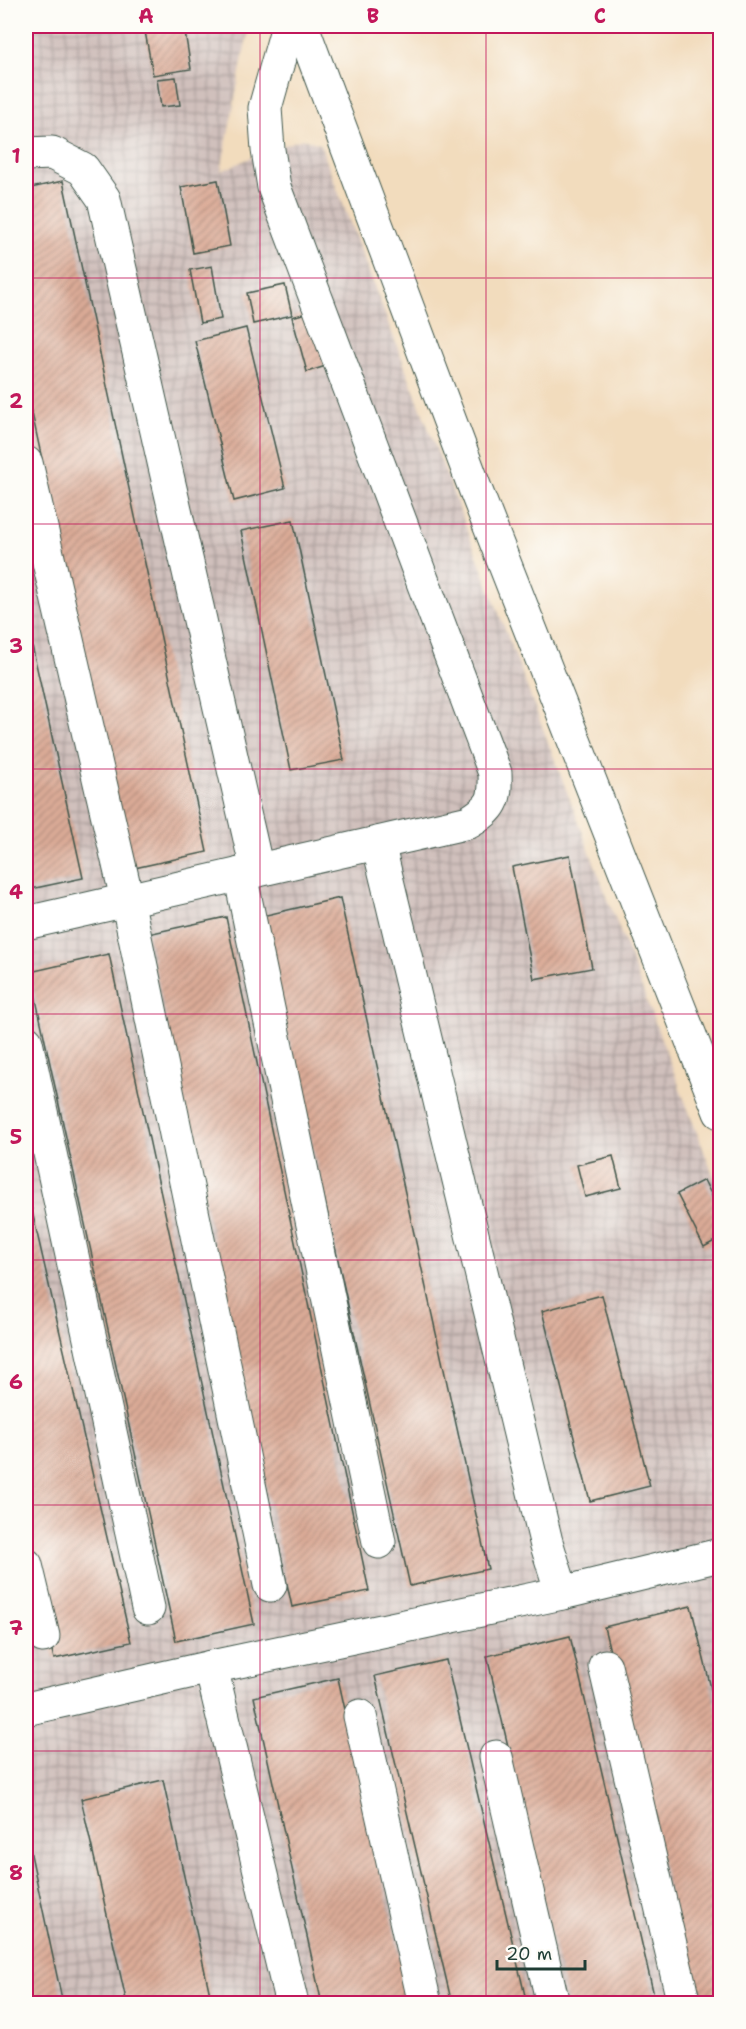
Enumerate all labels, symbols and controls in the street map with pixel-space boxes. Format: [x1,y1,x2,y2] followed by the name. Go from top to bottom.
[138,3,154,29] text: A
[367,3,379,29] text: B
[594,3,606,29] text: C
[11,143,21,169] text: 1
[9,388,23,414] text: 2
[9,633,23,659] text: 3
[9,879,23,905] text: 4
[10,1124,22,1150] text: 5
[9,1369,23,1395] text: 6
[9,1615,23,1641] text: 7
[9,1860,23,1886] text: 8
[497,1933,586,1971] scale bar
[506,1942,552,1966] text: 20 m

